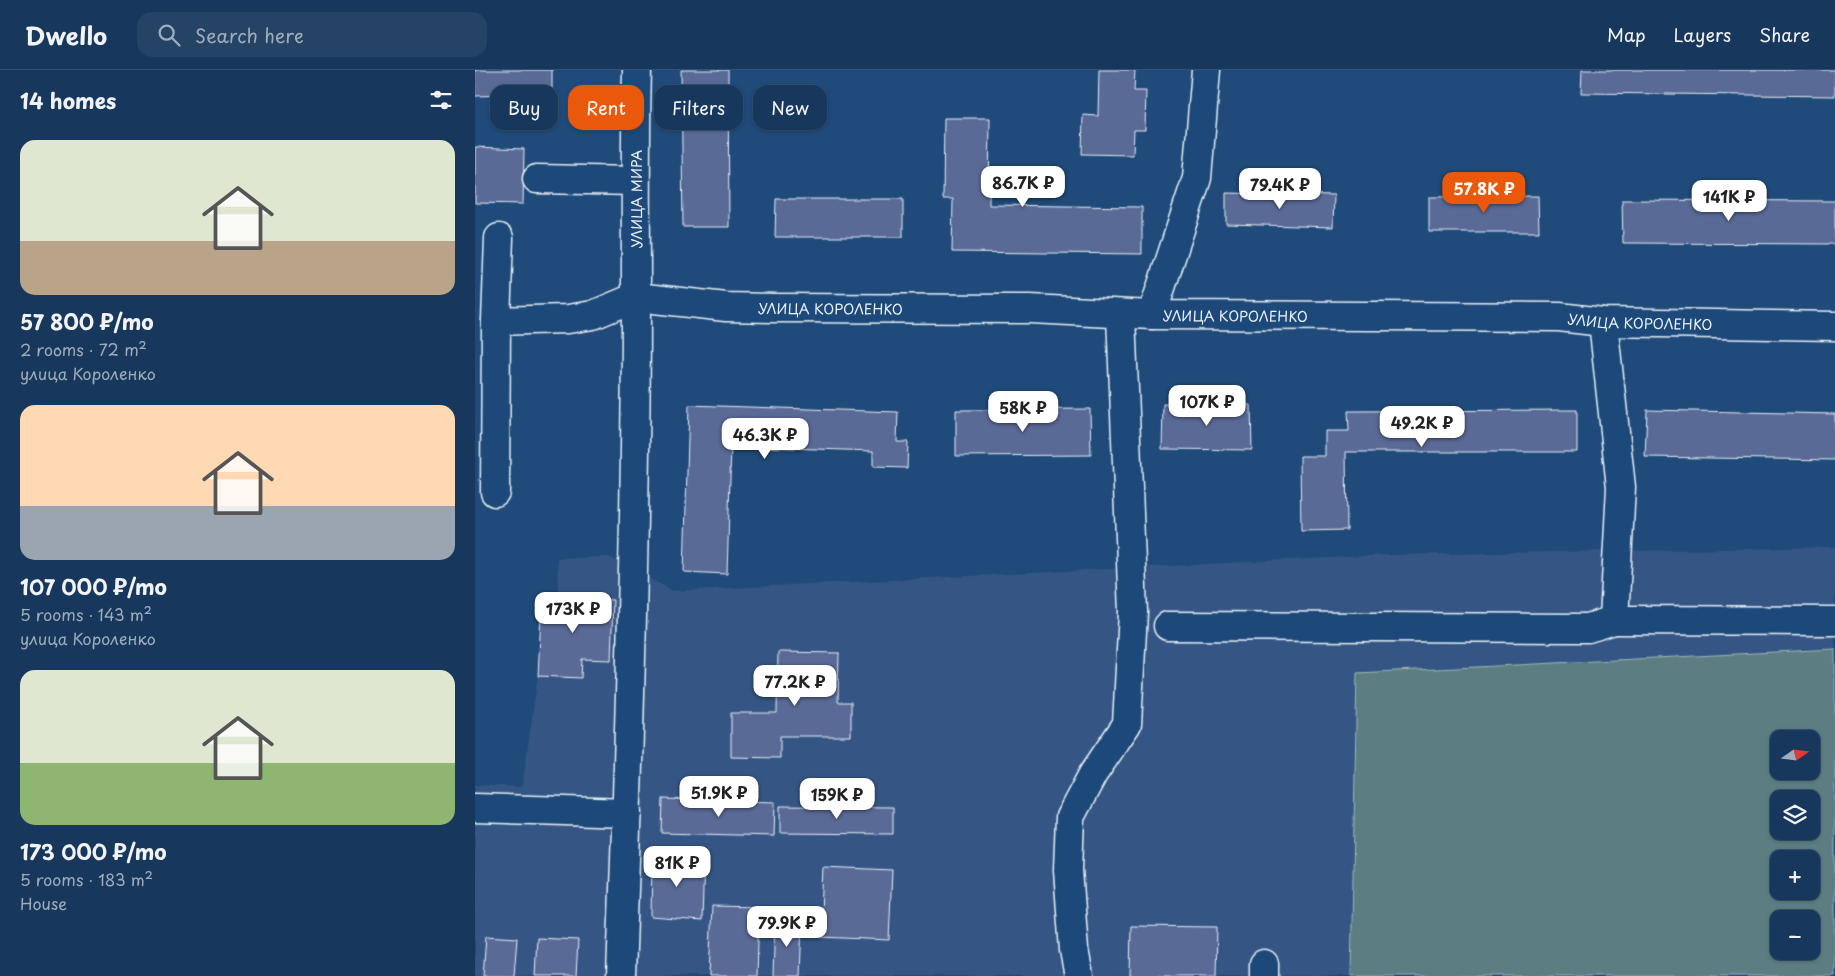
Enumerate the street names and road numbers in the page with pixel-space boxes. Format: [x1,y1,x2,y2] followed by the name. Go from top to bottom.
[626,149,647,248] street label: УЛИЦА МИРА
[758,297,903,319] street label: УЛИЦА КОРОЛЕНКО
[1163,305,1308,326] street label: УЛИЦА КОРОЛЕНКО
[1567,308,1713,334] street label: УЛИЦА КОРОЛЕНКО

